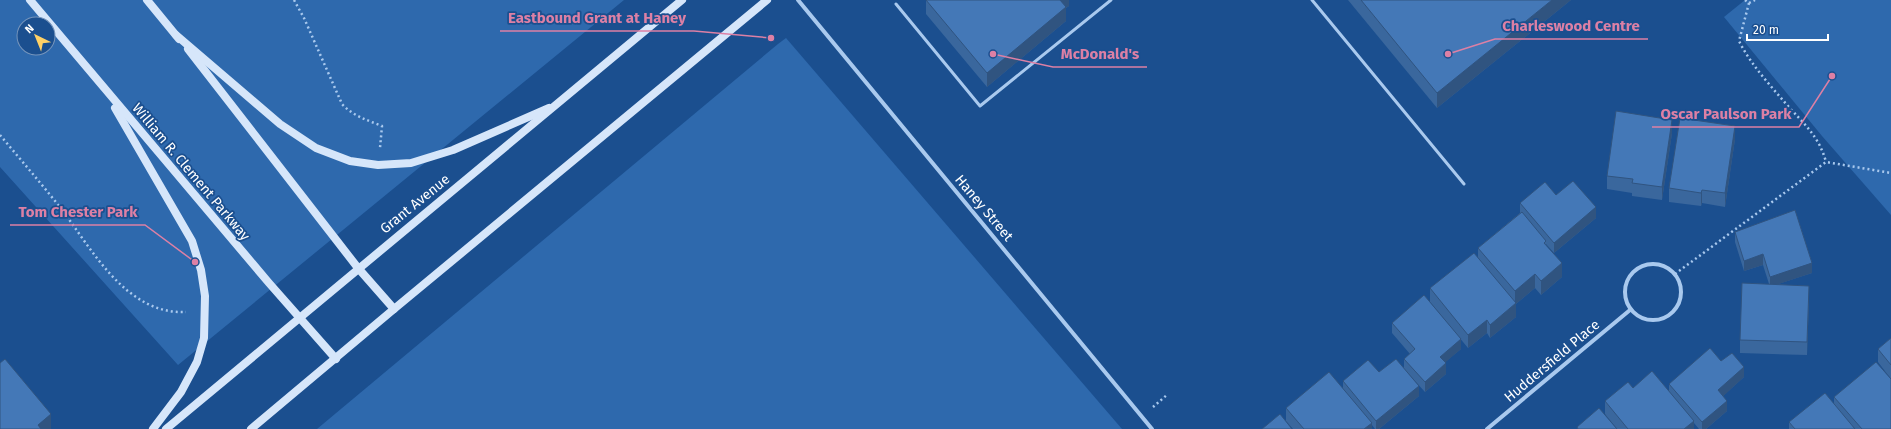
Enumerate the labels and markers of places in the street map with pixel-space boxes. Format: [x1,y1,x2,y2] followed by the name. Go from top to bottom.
[500,4,694,31] callout: Eastbound Grant at Haney
[1495,12,1648,39] callout: Charleswood Centre
[1053,40,1147,67] callout: McDonald's
[1652,100,1799,127] callout: Oscar Paulson Park
[10,198,145,225] callout: Tom Chester Park

